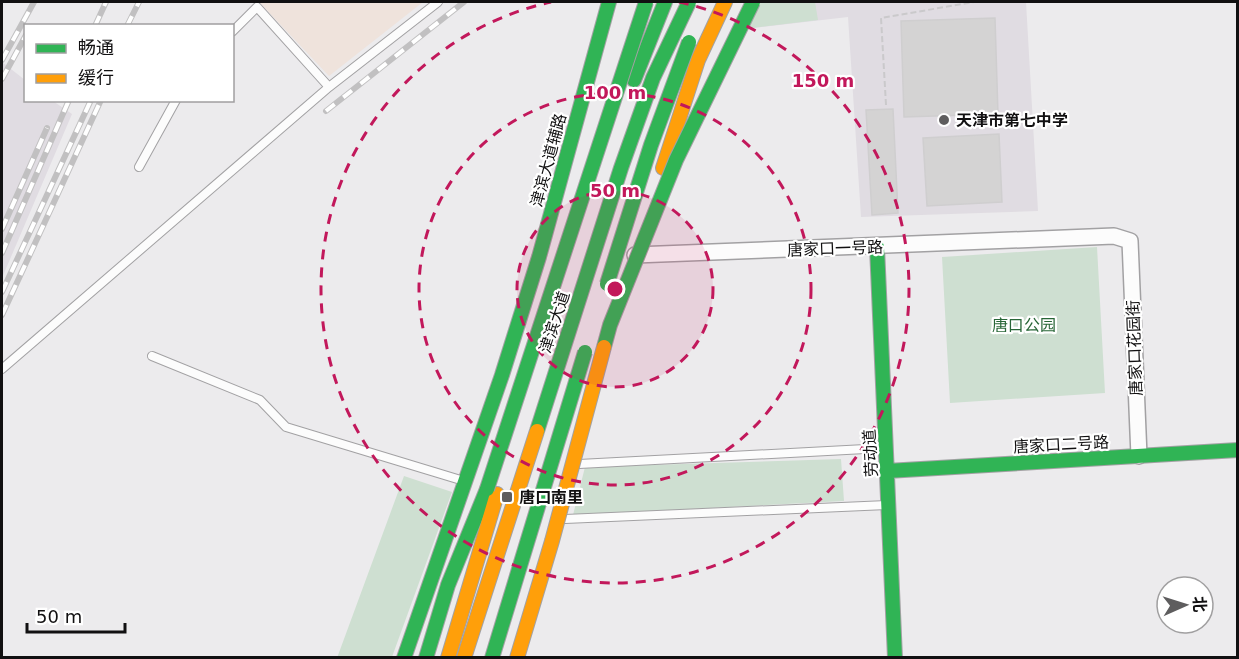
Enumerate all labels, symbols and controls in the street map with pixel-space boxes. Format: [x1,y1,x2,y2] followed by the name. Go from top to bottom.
[24,24,234,102] legend
[78,37,114,58] text: 畅通
[78,67,114,88] text: 缓行
[792,70,854,91] text: 150 m
[584,82,646,103] text: 100 m
[527,111,570,209] street label: 津滨大道辅路
[956,111,1068,130] place label: 天津市第七中学
[937,113,951,127] marker: 天津市第七中学
[590,180,640,201] text: 50 m
[787,237,883,260] street label: 唐家口一号路
[605,279,625,299] centre of rings
[536,289,573,356] street label: 津滨大道
[1123,300,1146,396] street label: 唐家口花园街
[992,316,1056,335] park label: 唐口公园
[860,429,881,477] street label: 劳动道
[1013,432,1109,456] street label: 唐家口二号路
[519,488,583,507] place label: 唐口南里
[500,490,514,504] marker: 唐口南里
[1155,575,1215,635] north arrow
[27,596,124,634] scale bar
[1190,596,1209,613] text: 北
[36,606,82,627] text: 50 m

